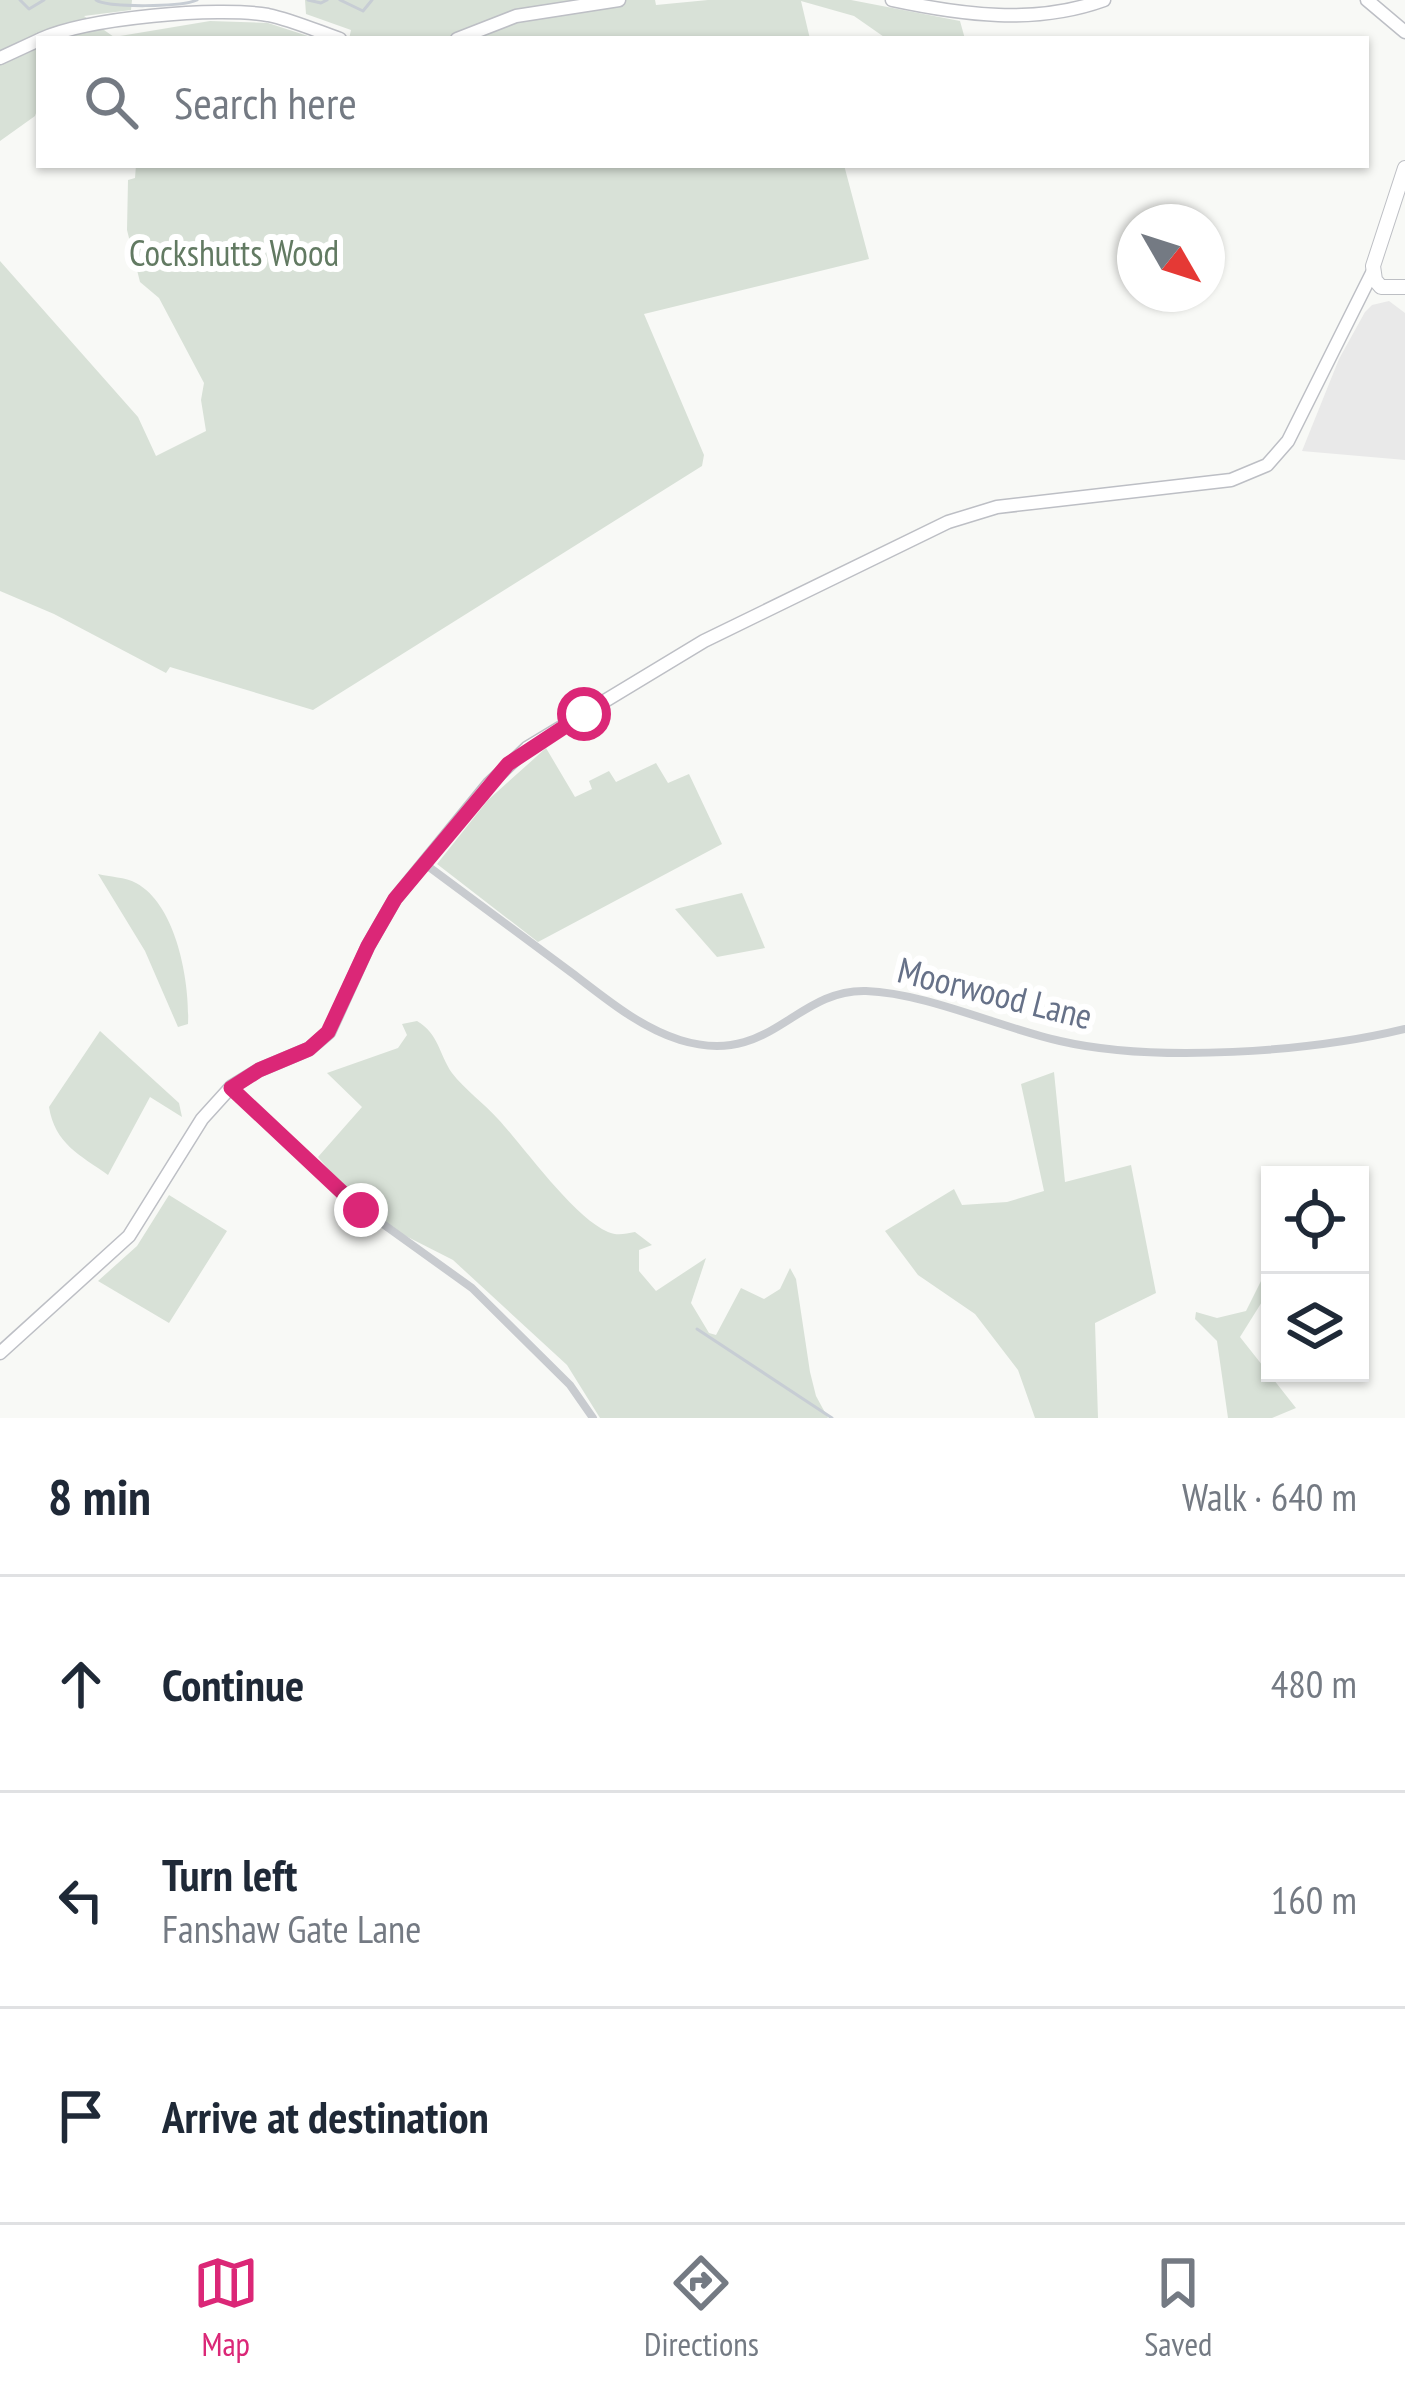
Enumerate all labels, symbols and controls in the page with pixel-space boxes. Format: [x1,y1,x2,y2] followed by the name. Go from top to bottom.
[36,36,1369,168] search box
[78,69,144,135] icon: search
[174,73,357,131] text: Search here
[1117,204,1225,312] north arrow
[129,229,339,276] park label: Cockshutts Wood
[557,687,611,741] route start
[893,946,1097,1039] street label: Moorwood Lane
[1261,1166,1369,1382] map controls
[1261,1166,1369,1274] button: locate
[334,1183,388,1237] route end
[1261,1274,1369,1382] button: layers
[48,1463,151,1529] text: 8 min
[1182,1471,1357,1522] text: Walk · 640 m
[48,1651,114,1717] icon: ahead
[162,1655,304,1713] text: Continue
[1271,1658,1357,1709] text: 480 m
[162,1845,297,1903] text: Turn left
[48,1867,114,1933] icon: left
[1271,1874,1357,1925] text: 160 m
[162,1903,421,1954] text: Fanshaw Gate Lane
[48,2083,114,2149] icon: arrive
[162,2087,489,2145] text: Arrive at destination
[193,2250,259,2365] tab: Map
[644,2250,759,2365] tab: Directions
[1144,2250,1212,2365] tab: Saved

